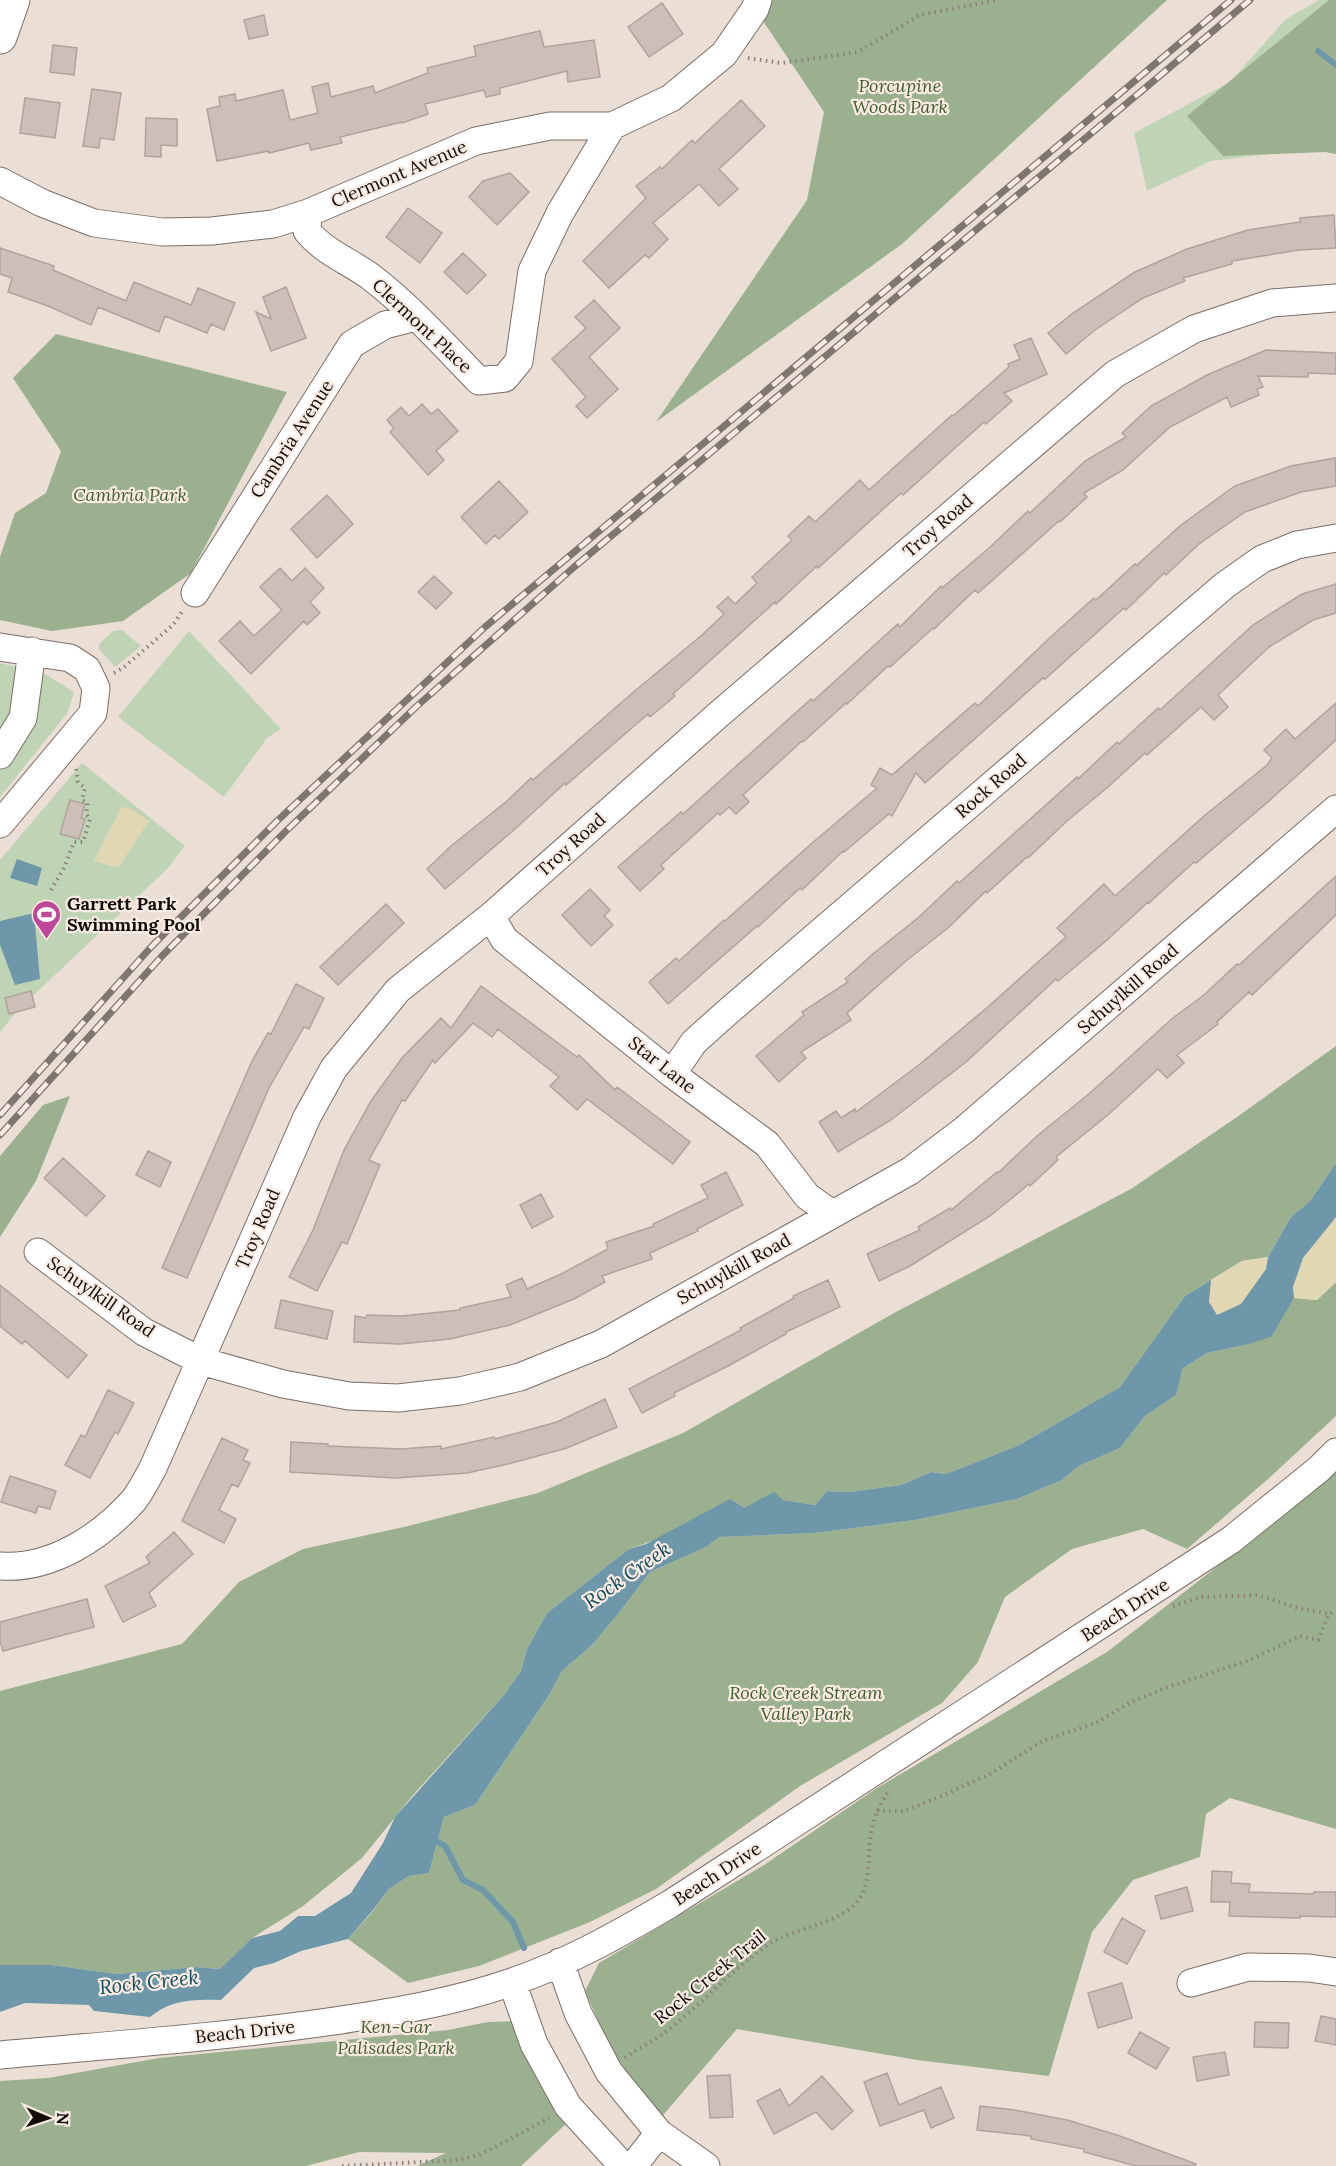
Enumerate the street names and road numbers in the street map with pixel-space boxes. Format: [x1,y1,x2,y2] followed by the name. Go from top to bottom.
[327,134,470,212] street label: Clermont Avenue
[368,273,477,378] street label: Clermont Place
[245,375,339,502] street label: Cambria Avenue
[898,489,978,562] street label: Troy Road
[950,748,1031,823] street label: Rock Road
[531,807,610,882] street label: Troy Road
[1072,938,1183,1039] street label: Schuylkill Road
[624,1031,701,1098] street label: Star Lane
[230,1185,285,1273] street label: Troy Road
[673,1228,795,1309] street label: Schuylkill Road
[43,1251,160,1342] street label: Schuylkill Road
[1076,1572,1173,1647] street label: Beach Drive
[668,1836,765,1911] street label: Beach Drive
[649,1924,771,2029] street label: Rock Creek Trail
[194,2015,296,2048] street label: Beach Drive

